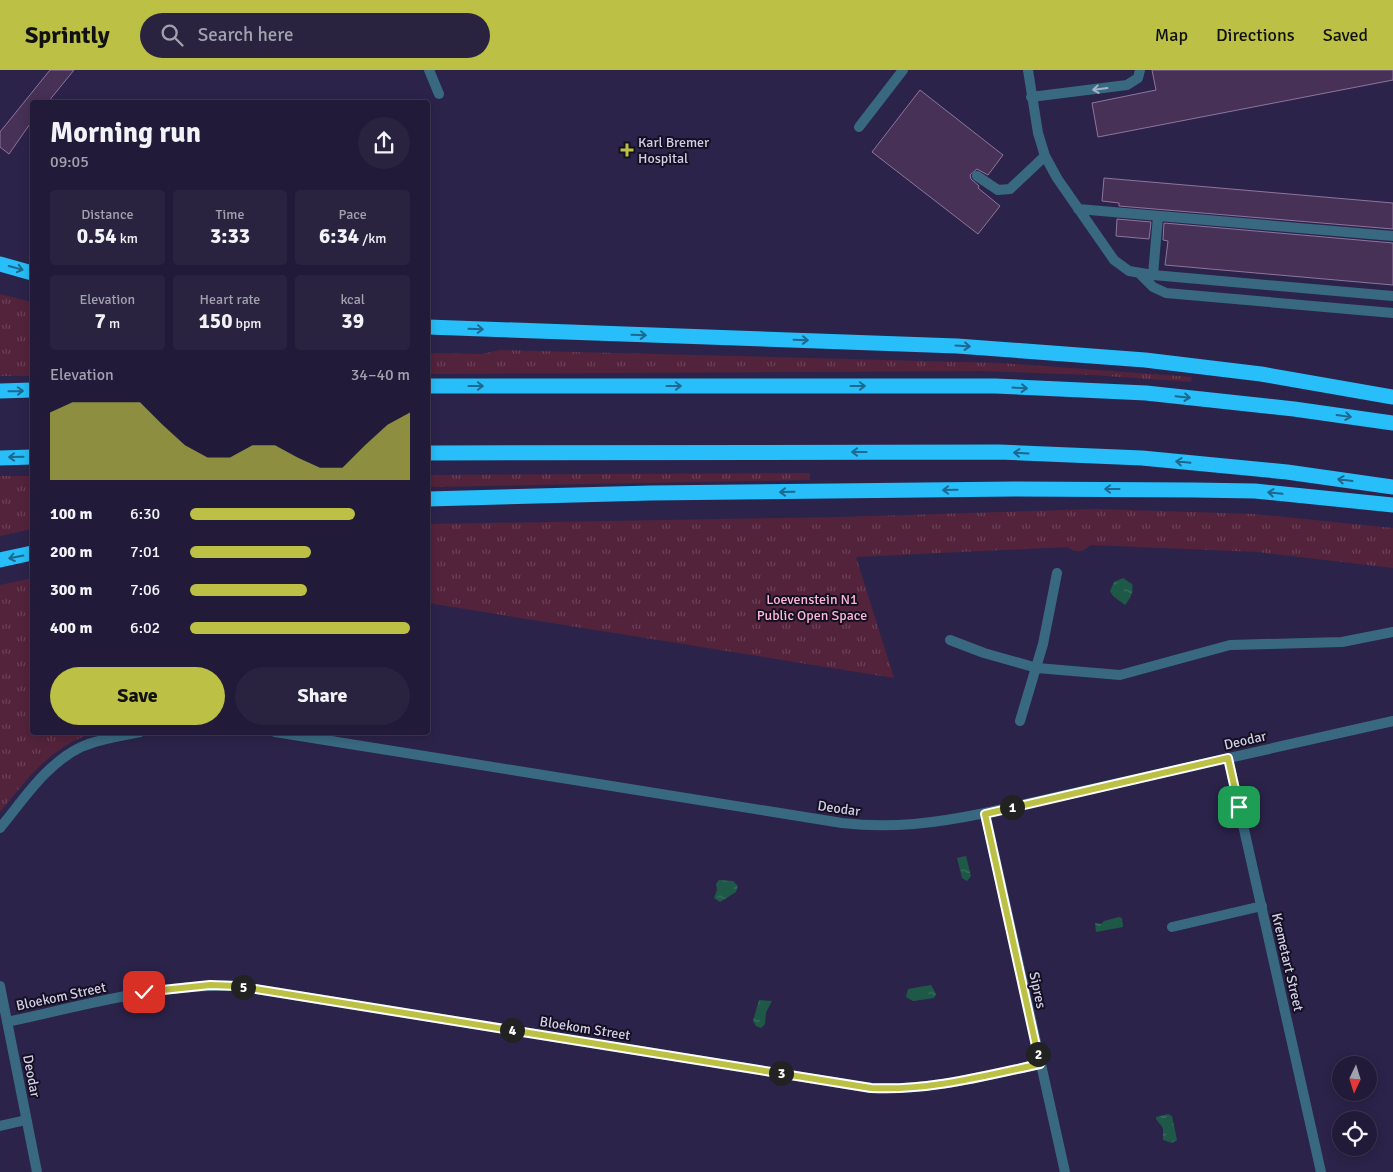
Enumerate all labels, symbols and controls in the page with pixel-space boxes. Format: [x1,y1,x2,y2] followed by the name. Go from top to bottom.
[140,13,490,58] search box
[25,20,110,50] text: Sprintly
[158,21,186,49] icon: search
[198,23,294,47] text: Search here
[1155,24,1188,46] text: Map
[1216,24,1295,46] text: Directions
[1323,24,1368,46] text: Saved
[1092,84,1108,94] one-way arrow
[50,116,201,150] text: Morning run
[358,117,410,169] button: share
[638,134,710,167] place label: Karl Bremer Hospital
[620,143,634,157] marker: Karl Bremer Hospital
[50,152,89,172] text: 09:05
[81,206,133,223] text: Distance
[216,206,244,223] text: Time
[339,206,367,223] text: Pace
[77,223,117,249] text: 0.54
[210,223,250,249] text: 3:33
[319,223,359,249] text: 6:34
[117,230,138,247] text: km
[359,230,386,247] text: /km
[8,264,24,274] one-way arrow
[79,291,135,308] text: Elevation
[200,291,260,308] text: Heart rate
[340,291,365,308] text: kcal
[95,308,106,334] text: 7
[198,308,232,334] text: 150
[341,308,364,334] text: 39
[106,315,120,332] text: m
[232,315,262,332] text: bpm
[468,325,484,334] one-way arrow
[630,331,646,340] one-way arrow
[793,336,809,345] one-way arrow
[955,342,971,351] one-way arrow
[50,365,114,385] text: Elevation
[351,365,410,385] text: 34–40 m
[468,381,484,391] one-way arrow
[665,381,681,391] one-way arrow
[850,381,866,391] one-way arrow
[1012,383,1028,392] one-way arrow
[8,386,24,395] one-way arrow
[1174,392,1190,402] one-way arrow
[1336,411,1352,421] one-way arrow
[851,447,867,457] one-way arrow
[1013,448,1029,457] one-way arrow
[9,452,25,462] one-way arrow
[1176,457,1192,467] one-way arrow
[1337,475,1353,485] one-way arrow
[1105,484,1121,494] one-way arrow
[942,485,958,495] one-way arrow
[780,487,796,497] one-way arrow
[1267,488,1283,498] one-way arrow
[50,504,92,524] text: 100 m
[130,504,160,524] text: 6:30
[50,542,92,562] text: 200 m
[130,542,160,562] text: 7:01
[9,552,25,562] one-way arrow
[50,580,92,600] text: 300 m
[130,580,160,600] text: 7:06
[757,591,867,624] park label: Loevenstein N1 Public Open Space
[50,618,92,638] text: 400 m
[130,618,160,638] text: 6:02
[50,667,225,725] button: Save
[235,667,410,725] button: Share
[1222,727,1269,754] street label: Deodar
[1218,786,1260,828] pin
[1225,793,1253,821] icon: arrive
[1000,794,1024,820] pin: 1
[816,797,862,820] street label: Deodar
[1009,799,1016,816] text: 1
[1268,911,1307,1013] street label: Kremetart Street
[1025,970,1050,1010] street label: Sipres
[123,971,165,1013] pin
[230,974,256,1000] pin: 5
[130,978,158,1006] icon: check
[15,979,108,1014] street label: Bloekom Street
[240,979,247,996] text: 5
[538,1013,632,1044] street label: Bloekom Street
[500,1018,524,1042] pin: 4
[509,1022,516,1039] text: 4
[1026,1042,1050,1066] pin: 2
[1035,1046,1042,1063] text: 2
[19,1053,44,1100] street label: Deodar
[1332,1056,1378,1101] north arrow
[1332,1056,1377,1156] map controls
[768,1060,794,1086] pin: 3
[778,1065,785,1082] text: 3
[1332,1111,1377,1156] button: locate

